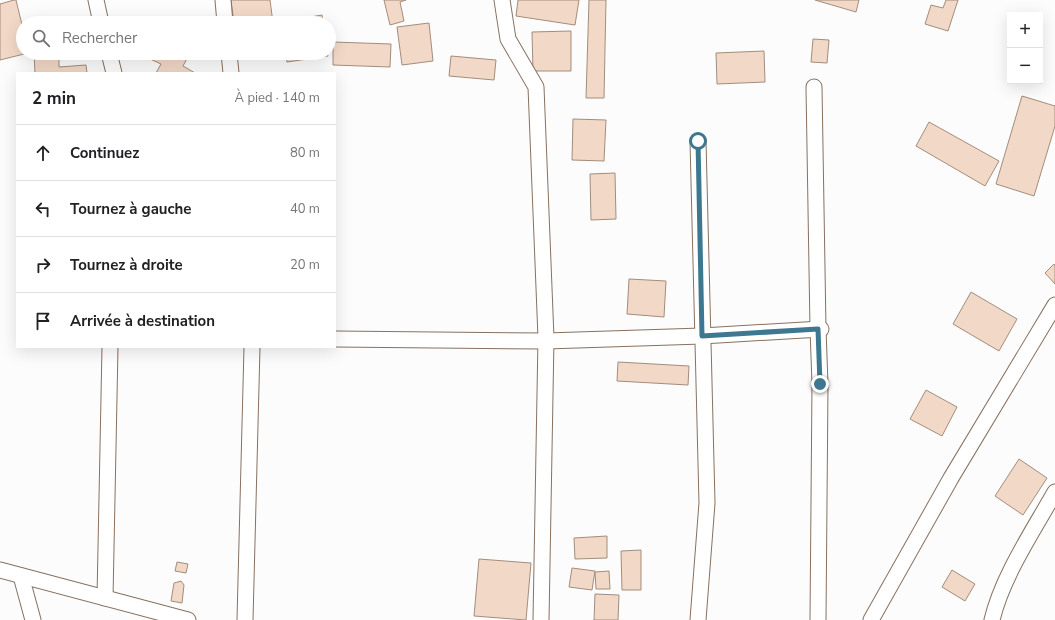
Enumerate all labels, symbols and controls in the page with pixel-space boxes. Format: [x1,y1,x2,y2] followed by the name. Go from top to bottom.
[1007,12,1043,84] map controls
[1007,12,1043,48] button: +
[16,16,336,60] search box
[30,27,52,49] icon: search
[62,28,137,48] text: Rechercher
[1007,48,1043,84] button: −
[32,87,76,110] text: 2 min
[235,89,320,107] text: À pied · 140 m
[689,132,707,150] route start
[32,142,54,164] icon: ahead
[70,143,139,163] text: Continuez
[290,144,320,162] text: 80 m
[32,198,54,220] icon: left
[70,199,192,219] text: Tournez à gauche
[290,200,320,218] text: 40 m
[32,254,54,276] icon: right
[70,255,183,275] text: Tournez à droite
[290,256,320,274] text: 20 m
[32,310,54,332] icon: arrive
[70,311,215,331] text: Arrivée à destination
[811,375,829,393] route end

